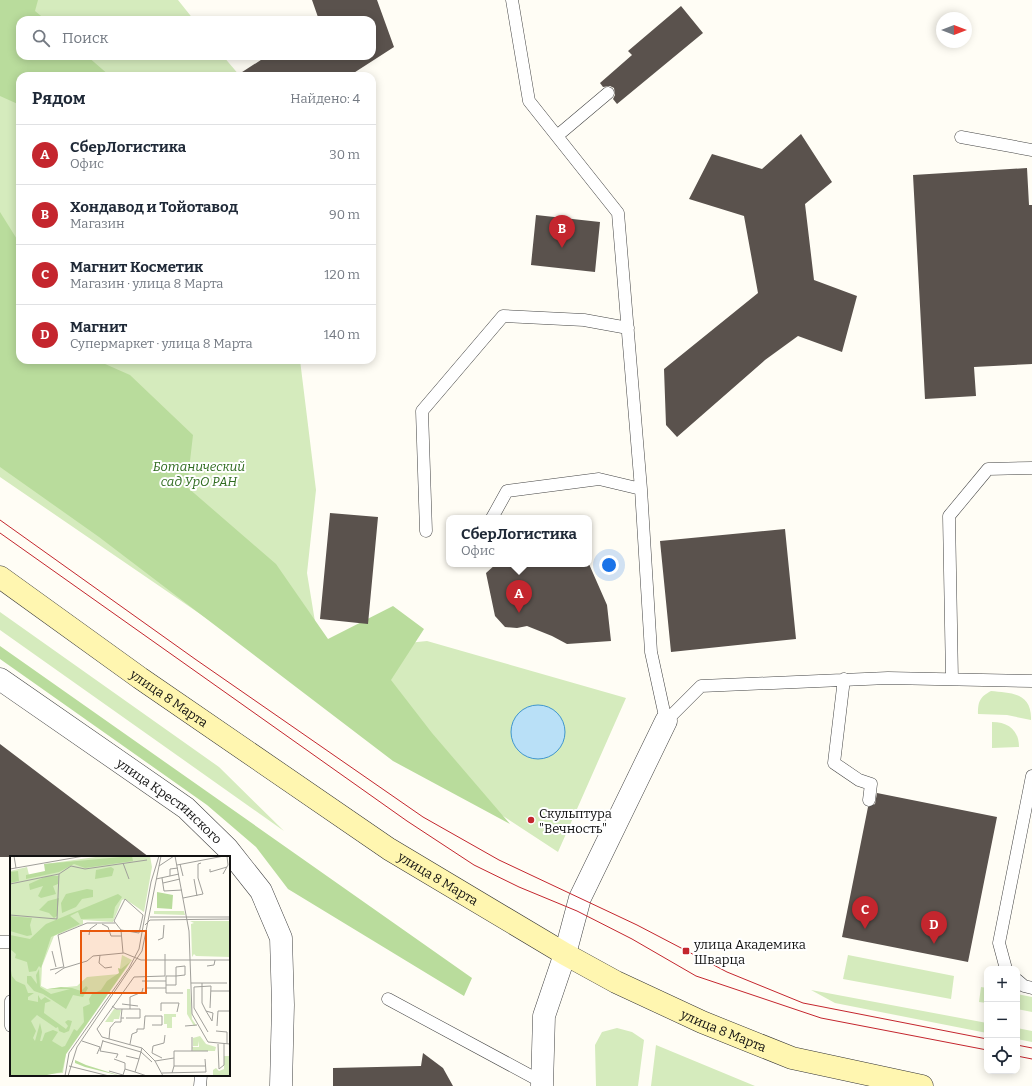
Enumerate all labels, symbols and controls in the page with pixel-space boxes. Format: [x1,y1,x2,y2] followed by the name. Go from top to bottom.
[936,12,972,48] north arrow
[16,16,376,60] search box
[30,27,52,49] icon: search
[62,29,108,47] text: Поиск
[32,88,85,109] text: Рядом
[290,91,360,106] text: Найдено: 4
[70,138,186,156] text: СберЛогистика
[40,147,50,162] text: A
[329,147,360,162] text: 30 m
[70,156,104,171] text: Офис
[70,198,238,216] text: Хондавод и Тойотавод
[41,207,49,222] text: B
[329,207,360,222] text: 90 m
[549,215,575,248] pin: B
[70,216,125,231] text: Магазин
[70,258,203,276] text: Магнит Косметик
[41,267,49,282] text: C
[324,267,360,282] text: 120 m
[70,276,223,291] text: Магазин · улица 8 Марта
[70,318,127,336] text: Магнит
[40,327,50,342] text: D
[324,327,360,342] text: 140 m
[70,336,253,351] text: Супермаркет · улица 8 Марта
[153,459,245,489] park label: Ботанический сад УрО РАН
[446,515,592,567] popup
[461,525,577,543] text: СберЛогистика
[461,543,495,558] text: Офис
[599,555,619,575] your location
[506,580,532,613] pin: A
[127,665,211,730] street label: улица 8 Марта
[113,754,225,847] street label: улица Крестинского
[539,806,612,836] place label: Скульптура "Вечность"
[526,815,536,825] marker: Скульптура "Вечность"
[395,848,481,908] street label: улица 8 Марта
[10,856,230,1076] inset map
[852,896,878,929] pin: C
[921,911,947,944] pin: D
[693,937,806,967] place label: улица Академика Шварца
[681,946,691,956] marker: улица Академика Шварца
[984,966,1020,1074] map controls
[984,966,1020,1002] button: +
[984,1002,1020,1038] button: −
[678,1005,769,1054] street label: улица 8 Марта
[984,1038,1020,1074] button: locate

